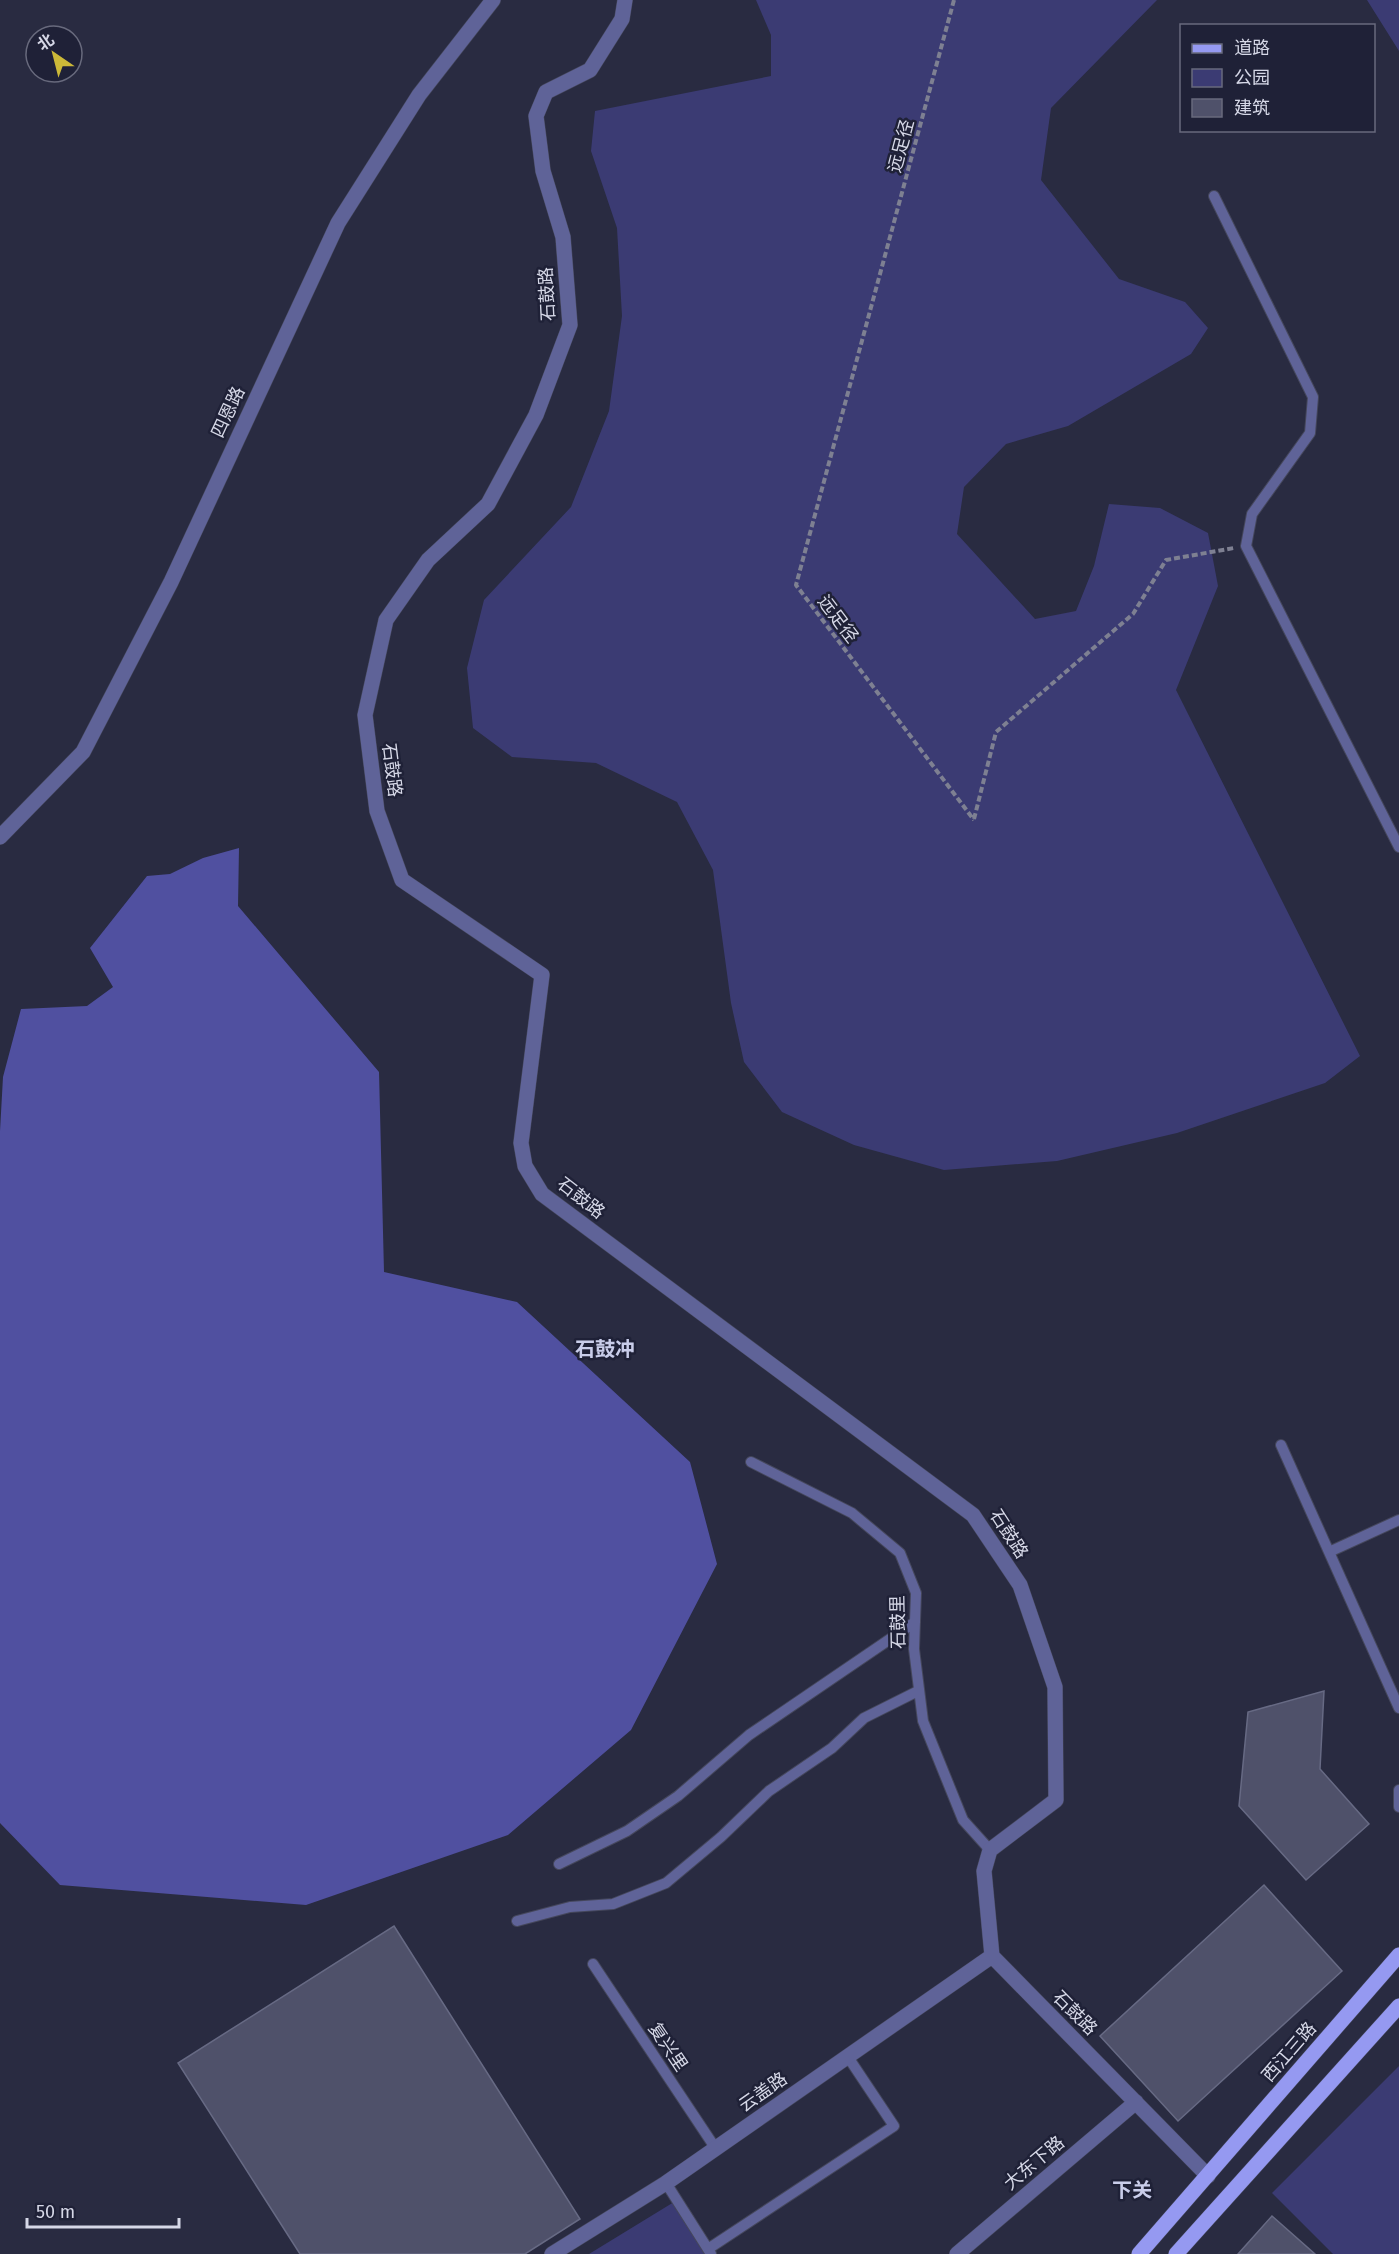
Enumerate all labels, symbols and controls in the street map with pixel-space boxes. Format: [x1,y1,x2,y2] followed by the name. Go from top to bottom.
[24,24,84,84] north arrow
[1180,24,1375,132] legend
[34,30,58,54] text: 北
[1234,37,1270,59] text: 道路
[1234,67,1270,89] text: 公园
[1234,97,1270,119] text: 建筑
[883,117,919,175] street label: 远足径
[535,266,559,322] street label: 石鼓路
[207,383,249,441] street label: 四恩路
[813,591,863,647] street label: 远足径
[378,742,406,798] street label: 石鼓路
[553,1173,609,1223] street label: 石鼓路
[575,1337,635,1361] district label: 石鼓冲
[985,1505,1033,1563] street label: 石鼓路
[887,1595,909,1649] street label: 石鼓里
[1048,1986,1102,2040] street label: 石鼓路
[644,2018,692,2076] street label: 复兴里
[1257,2018,1321,2086] street label: 西江三路
[735,2068,791,2116] street label: 云盖路
[999,2131,1069,2195] street label: 大东下路
[1112,2178,1152,2202] district label: 下关
[27,2191,178,2229] scale bar
[36,2201,75,2223] text: 50 m

